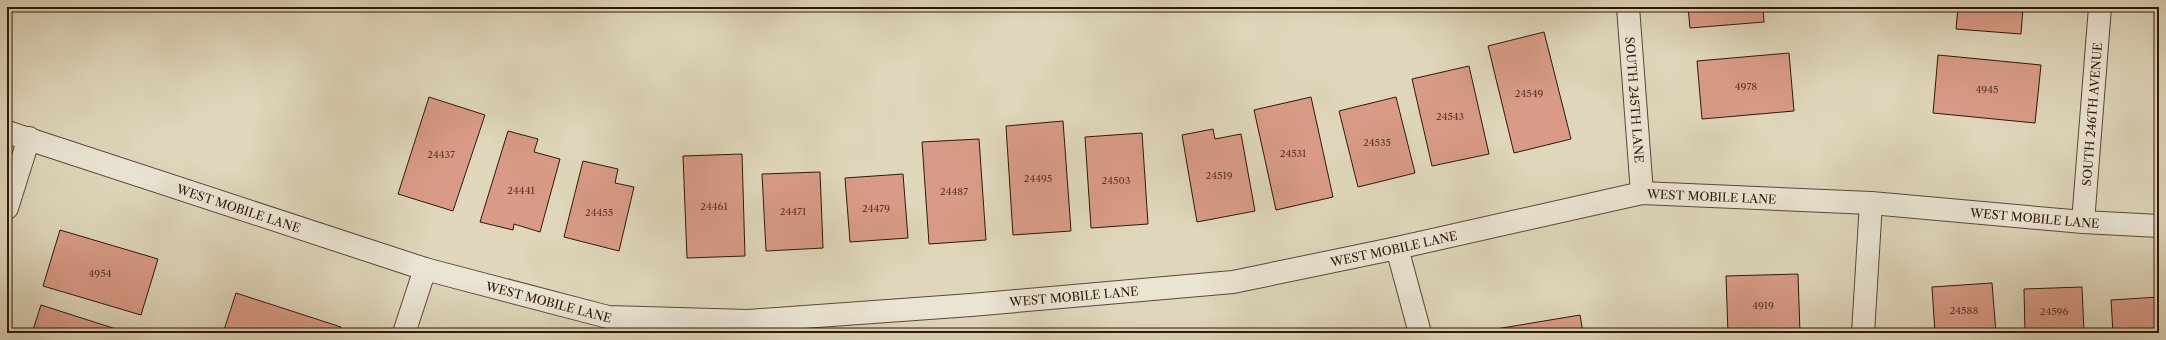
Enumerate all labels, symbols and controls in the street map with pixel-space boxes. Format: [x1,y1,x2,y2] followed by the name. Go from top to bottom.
[1623,36,1647,163] street label: SOUTH 245TH LANE
[2078,42,2105,187] street label: SOUTH 246TH AVENUE
[1735,80,1757,93] house number: 4978
[1976,83,1998,96] house number: 4945
[1515,87,1543,100] house number: 24549
[1436,110,1464,123] house number: 24543
[1363,136,1391,149] house number: 24535
[1280,147,1307,160] house number: 24531
[427,148,455,161] house number: 24437
[1205,169,1233,182] house number: 24519
[1024,172,1052,185] house number: 24495
[1102,174,1130,187] house number: 24503
[174,180,303,235] street label: WEST MOBILE LANE
[507,184,535,197] house number: 24441
[940,185,968,198] house number: 24487
[1646,186,1777,206] street label: WEST MOBILE LANE
[700,200,728,213] house number: 24461
[862,202,890,215] house number: 24479
[1969,204,2100,230] street label: WEST MOBILE LANE
[780,205,807,218] house number: 24471
[585,206,613,219] house number: 24455
[1328,227,1459,269] street label: WEST MOBILE LANE
[89,267,112,280] house number: 4954
[483,278,614,325] street label: WEST MOBILE LANE
[1008,283,1139,309] street label: WEST MOBILE LANE
[1752,299,1774,312] house number: 4919
[1950,304,1978,317] house number: 24588
[2040,305,2068,318] house number: 24596

